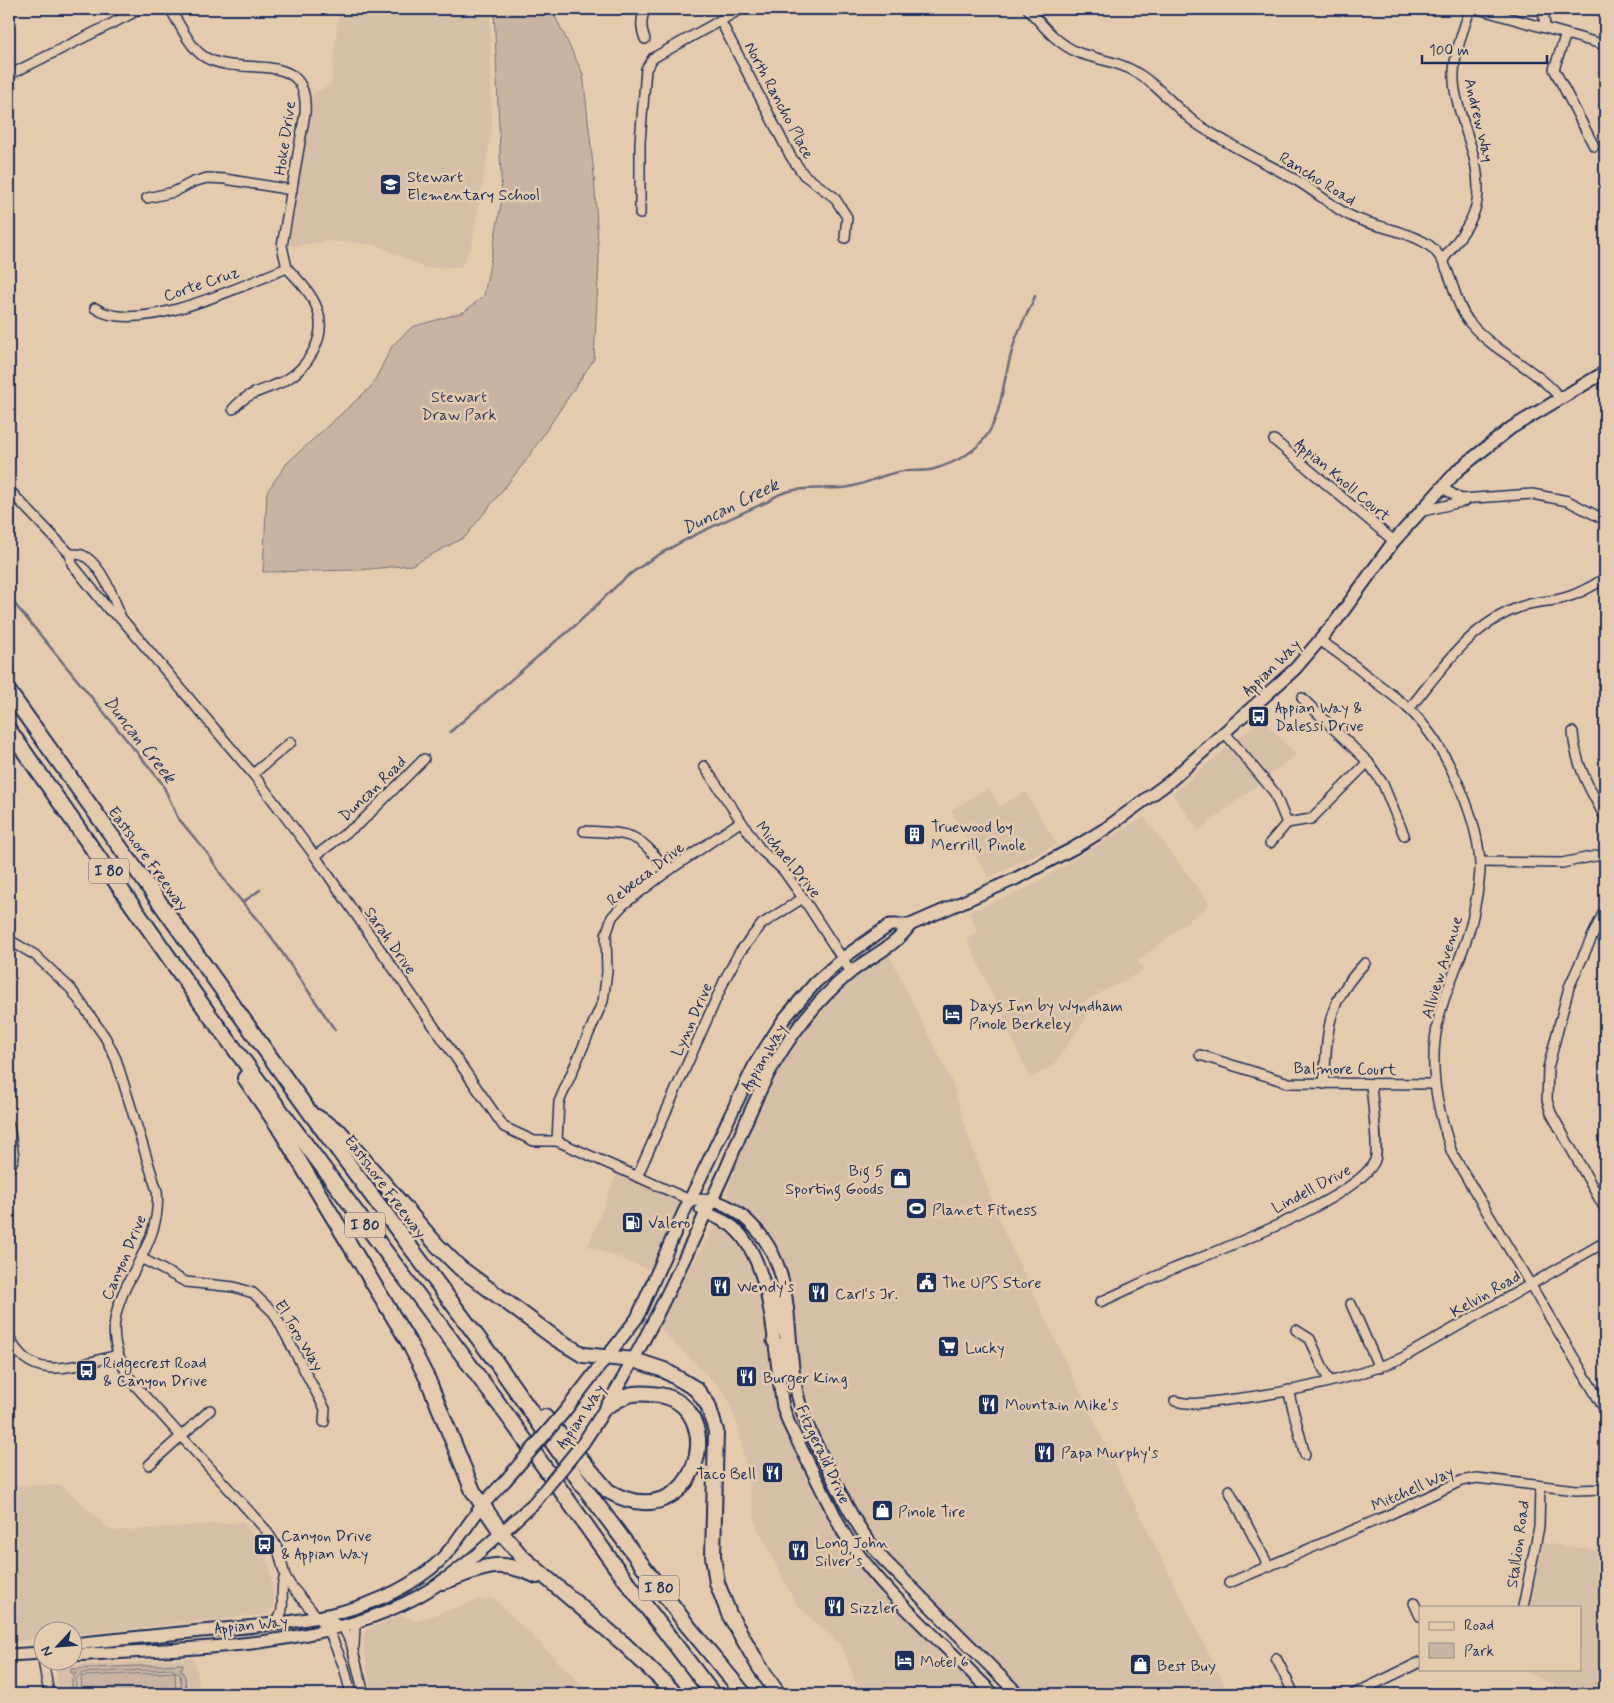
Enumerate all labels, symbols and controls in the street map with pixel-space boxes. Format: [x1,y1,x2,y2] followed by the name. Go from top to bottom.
[1422,32,1546,64] scale bar
[739,38,819,163] street label: North Rancho Place
[1429,41,1469,61] text: 100 m
[1459,76,1498,164] street label: Andrew Way
[270,99,301,177] street label: Hoke Drive
[1275,147,1360,211] street label: Rancho Road
[407,167,540,206] place label: Stewart Elementary School
[379,173,403,197] school or university icon: Stewart Elementary School
[161,262,242,307] street label: Corte Cruz
[422,387,496,426] park label: Stewart Draw Park
[1289,434,1395,527] street label: Appian Knoll Court
[678,473,784,541] water label: Duncan Creek
[1238,635,1307,702] street label: Appian Way
[97,691,182,789] water label: Duncan Creek
[1275,698,1364,737] place label: Appian Way & Dalessi Drive
[1247,704,1271,728] bus stop icon: Appian Way & Dalessi Drive
[335,752,411,827] street label: Duncan Road
[103,802,193,915] street label: Eastshore Freeway
[750,817,825,903] street label: Michael Drive
[931,817,1027,856] place label: Truewood by Merrill, Pinole
[903,823,927,847] building icon: Truewood by Merrill, Pinole
[603,837,689,911] street label: Rebecca Drive
[89,858,129,884] road number: I 80
[359,903,421,979] street label: Sarah Drive
[1417,913,1468,1021] street label: Allview Avenue
[667,980,718,1060] street label: Lynn Drive
[969,996,1123,1035] place label: Days Inn by Wyndham Pinole Berkeley
[941,1002,965,1026] hotel icon: Days Inn by Wyndham Pinole Berkeley
[737,1020,793,1096] street label: Appian Way
[1293,1058,1397,1081] street label: Balmore Court
[339,1131,431,1243] street label: Eastshore Freeway
[1268,1160,1355,1219] street label: Lindell Drive
[785,1161,884,1201] place label: Big 5 Sporting Goods
[888,1167,912,1191] shop icon: Big 5 Sporting Goods
[904,1197,928,1221] sports icon: Planet Fitness
[932,1200,1037,1221] place label: Planet Fitness
[620,1210,644,1234] fuel station icon: Valero
[97,1212,152,1304] street label: Canyon Drive
[345,1212,385,1238] road number: I 80
[648,1213,690,1234] place label: Valero
[1447,1266,1525,1323] street label: Kelvin Road
[914,1270,938,1294] public building icon: The UPS Store
[942,1273,1041,1294] place label: The UPS Store
[709,1274,733,1298] restaurant icon: Wendy's
[737,1277,794,1298] place label: Wendy's
[807,1281,831,1305] restaurant icon: Carl's Jr.
[835,1284,898,1305] place label: Carl's Jr.
[269,1296,328,1375] street label: El Toro Way
[937,1335,961,1359] supermarket icon: Lucky
[965,1338,1004,1359] place label: Lucky
[103,1353,207,1392] place label: Ridgecrest Road & Canyon Drive
[75,1359,99,1383] bus stop icon: Ridgecrest Road & Canyon Drive
[735,1365,759,1389] restaurant icon: Burger King
[763,1368,848,1390] place label: Burger King
[552,1380,611,1454] street label: Appian Way
[977,1392,1001,1416] restaurant icon: Mountain Mike's
[1005,1395,1118,1416] place label: Mountain Mike's
[791,1402,855,1508] street label: Fitzgerald Drive
[1033,1440,1057,1464] restaurant icon: Papa Murphy's
[1061,1443,1158,1464] place label: Papa Murphy's
[760,1461,784,1485] restaurant icon: Taco Bell
[1368,1462,1457,1517] street label: Mitchell Way
[697,1464,756,1485] place label: Taco Bell
[870,1499,894,1523] shop icon: Pinole Tire
[1502,1499,1535,1589] street label: Stallion Road
[898,1502,966,1523] place label: Pinole Tire
[281,1526,372,1566] place label: Canyon Drive & Appian Way
[253,1532,277,1556] bus stop icon: Canyon Drive & Appian Way
[815,1533,889,1572] place label: Long John Silver's
[787,1539,811,1563] restaurant icon: Long John Silver's
[639,1576,679,1600] road number: I 80
[822,1595,846,1619] restaurant icon: Sizzler
[850,1598,898,1619] place label: Sizzler
[1419,1606,1582,1670] legend
[213,1611,289,1641] street label: Appian Way
[1464,1616,1494,1636] text: Road
[32,1620,82,1670] north arrow
[1464,1642,1494,1662] text: Park
[37,1643,57,1659] text: N
[892,1649,916,1673] hotel icon: Motel 6
[920,1652,969,1673] place label: Motel 6
[1129,1653,1153,1677] shop icon: Best Buy
[1157,1656,1216,1677] place label: Best Buy

